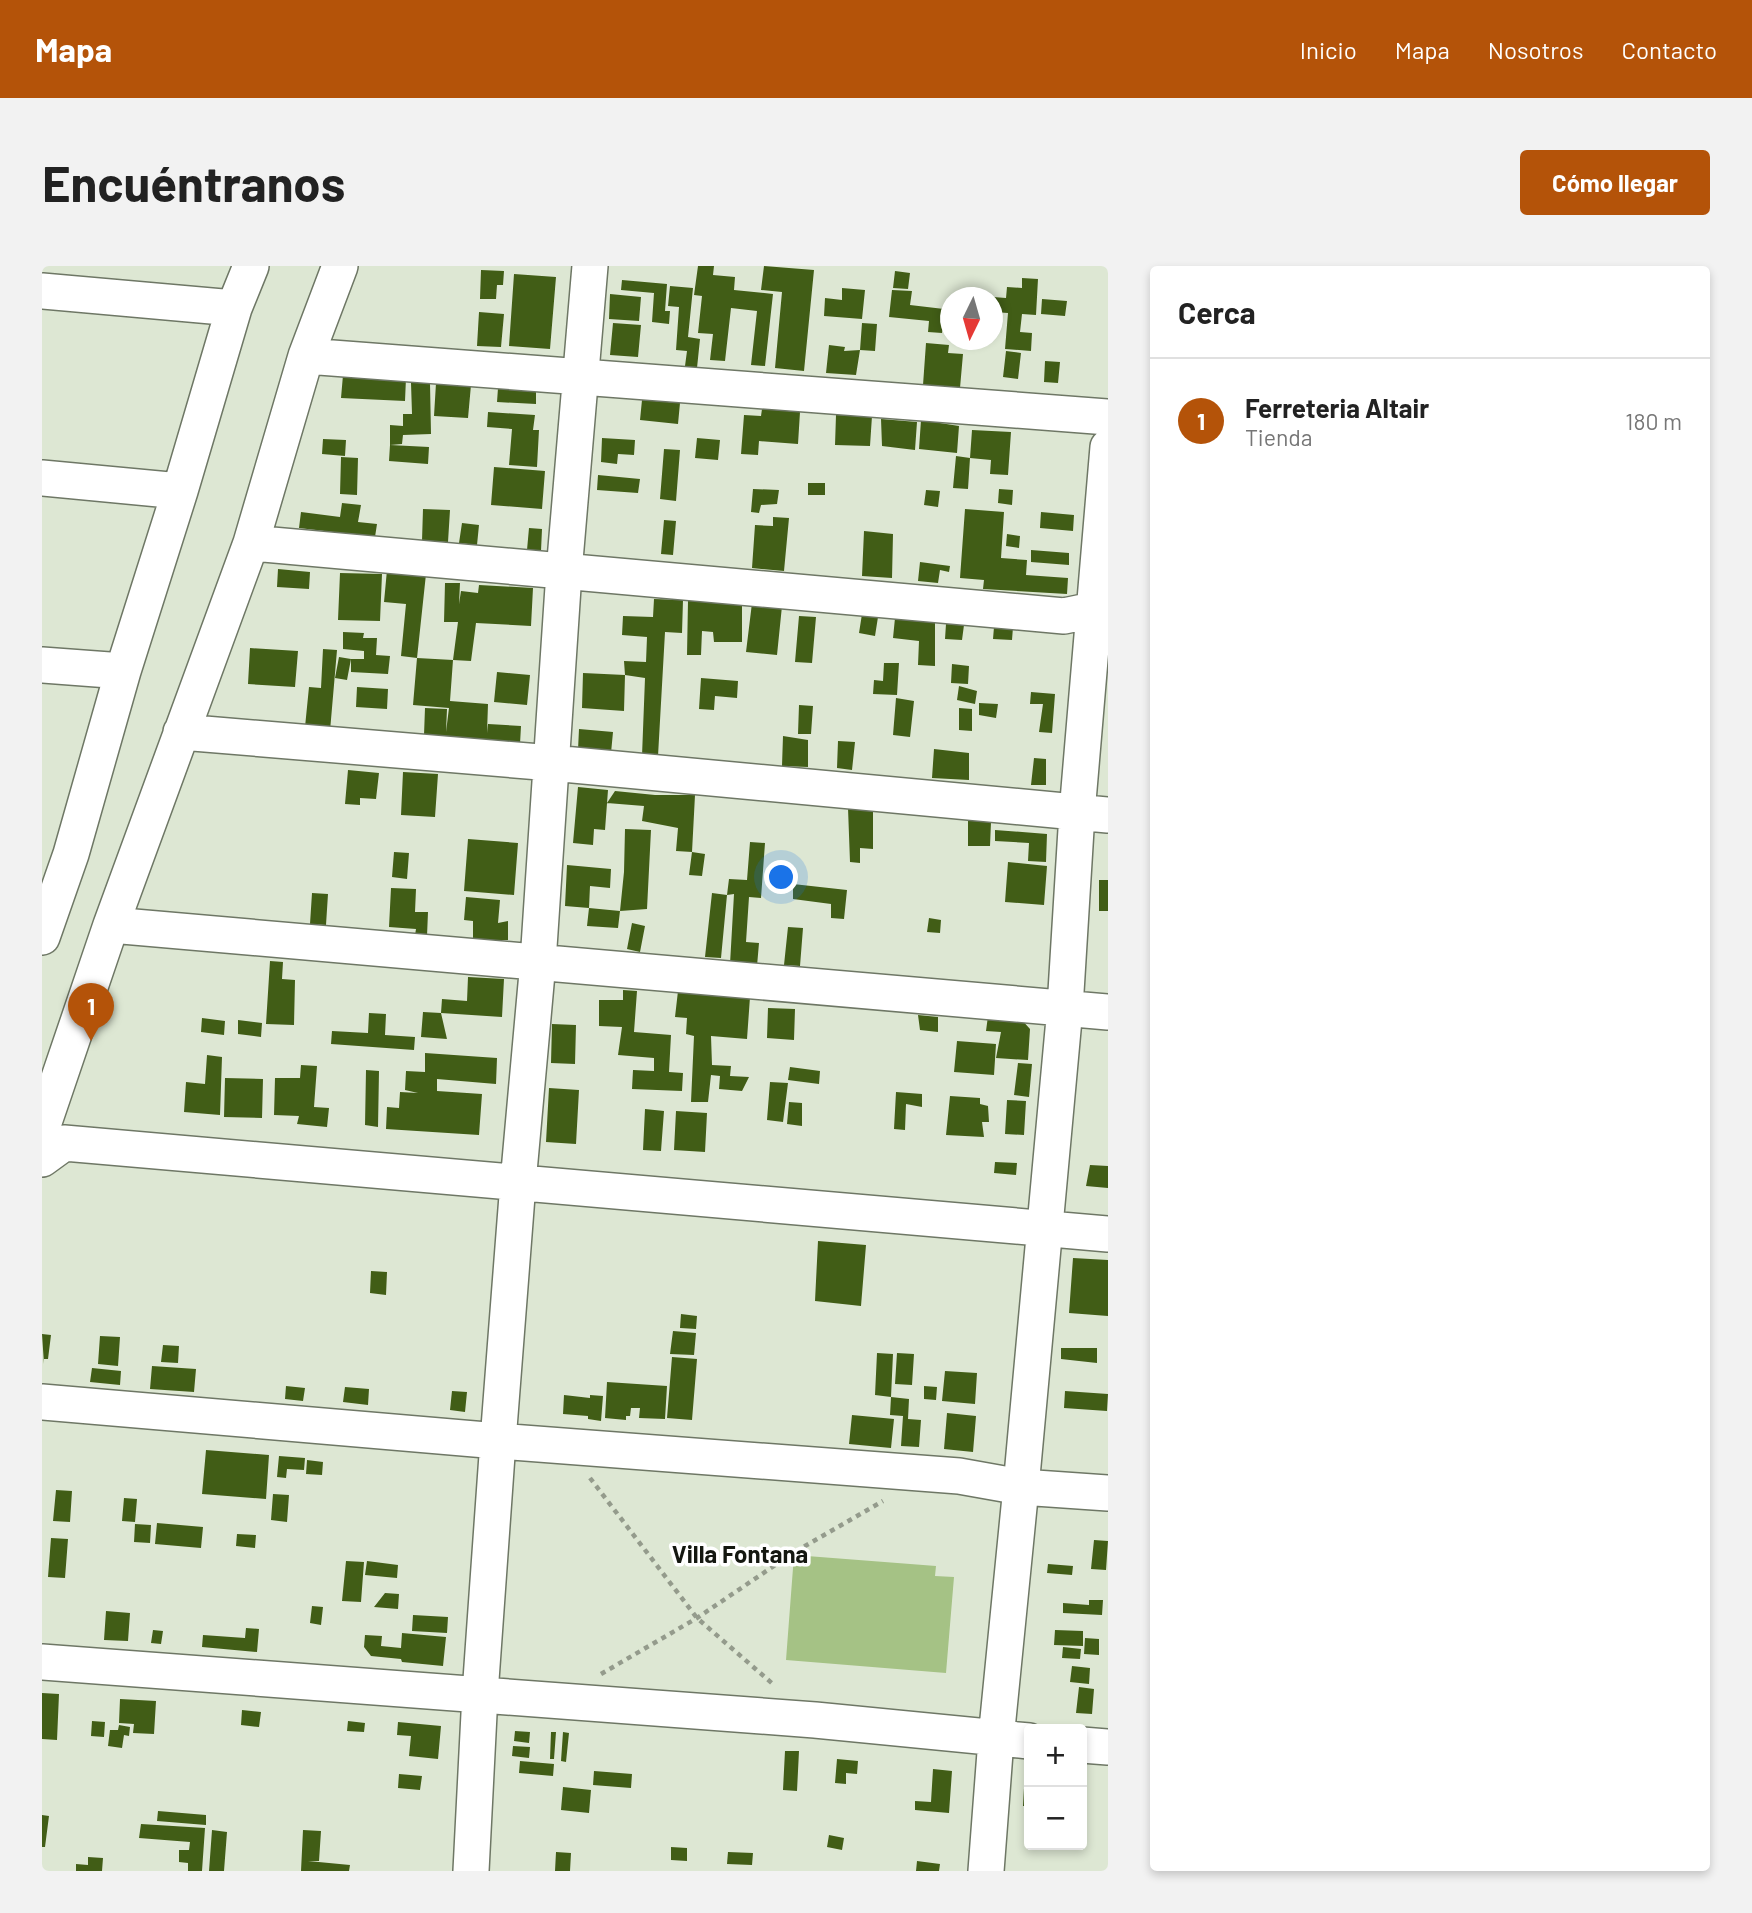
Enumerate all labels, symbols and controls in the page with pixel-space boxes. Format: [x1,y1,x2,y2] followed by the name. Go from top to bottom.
[35,29,112,69] text: Mapa
[1300,35,1357,64] text: Inicio
[1395,35,1450,64] text: Mapa
[1488,35,1584,64] text: Nosotros
[1622,35,1717,64] text: Contacto
[1520,150,1710,215] button: Cómo llegar
[42,153,345,212] text: Encuéntranos
[940,287,1003,350] north arrow
[1178,294,1256,330] text: Cerca
[1245,392,1429,423] text: Ferreteria Altair
[1197,407,1205,435] text: 1
[1625,407,1682,435] text: 180 m
[1245,423,1312,451] text: Tienda
[764,860,798,894] your location
[68,983,114,1041] pin: 1
[672,1539,808,1568] district label: Villa Fontana
[1024,1724,1087,1850] map controls
[1024,1724,1087,1787] button: +
[1024,1787,1087,1850] button: −

